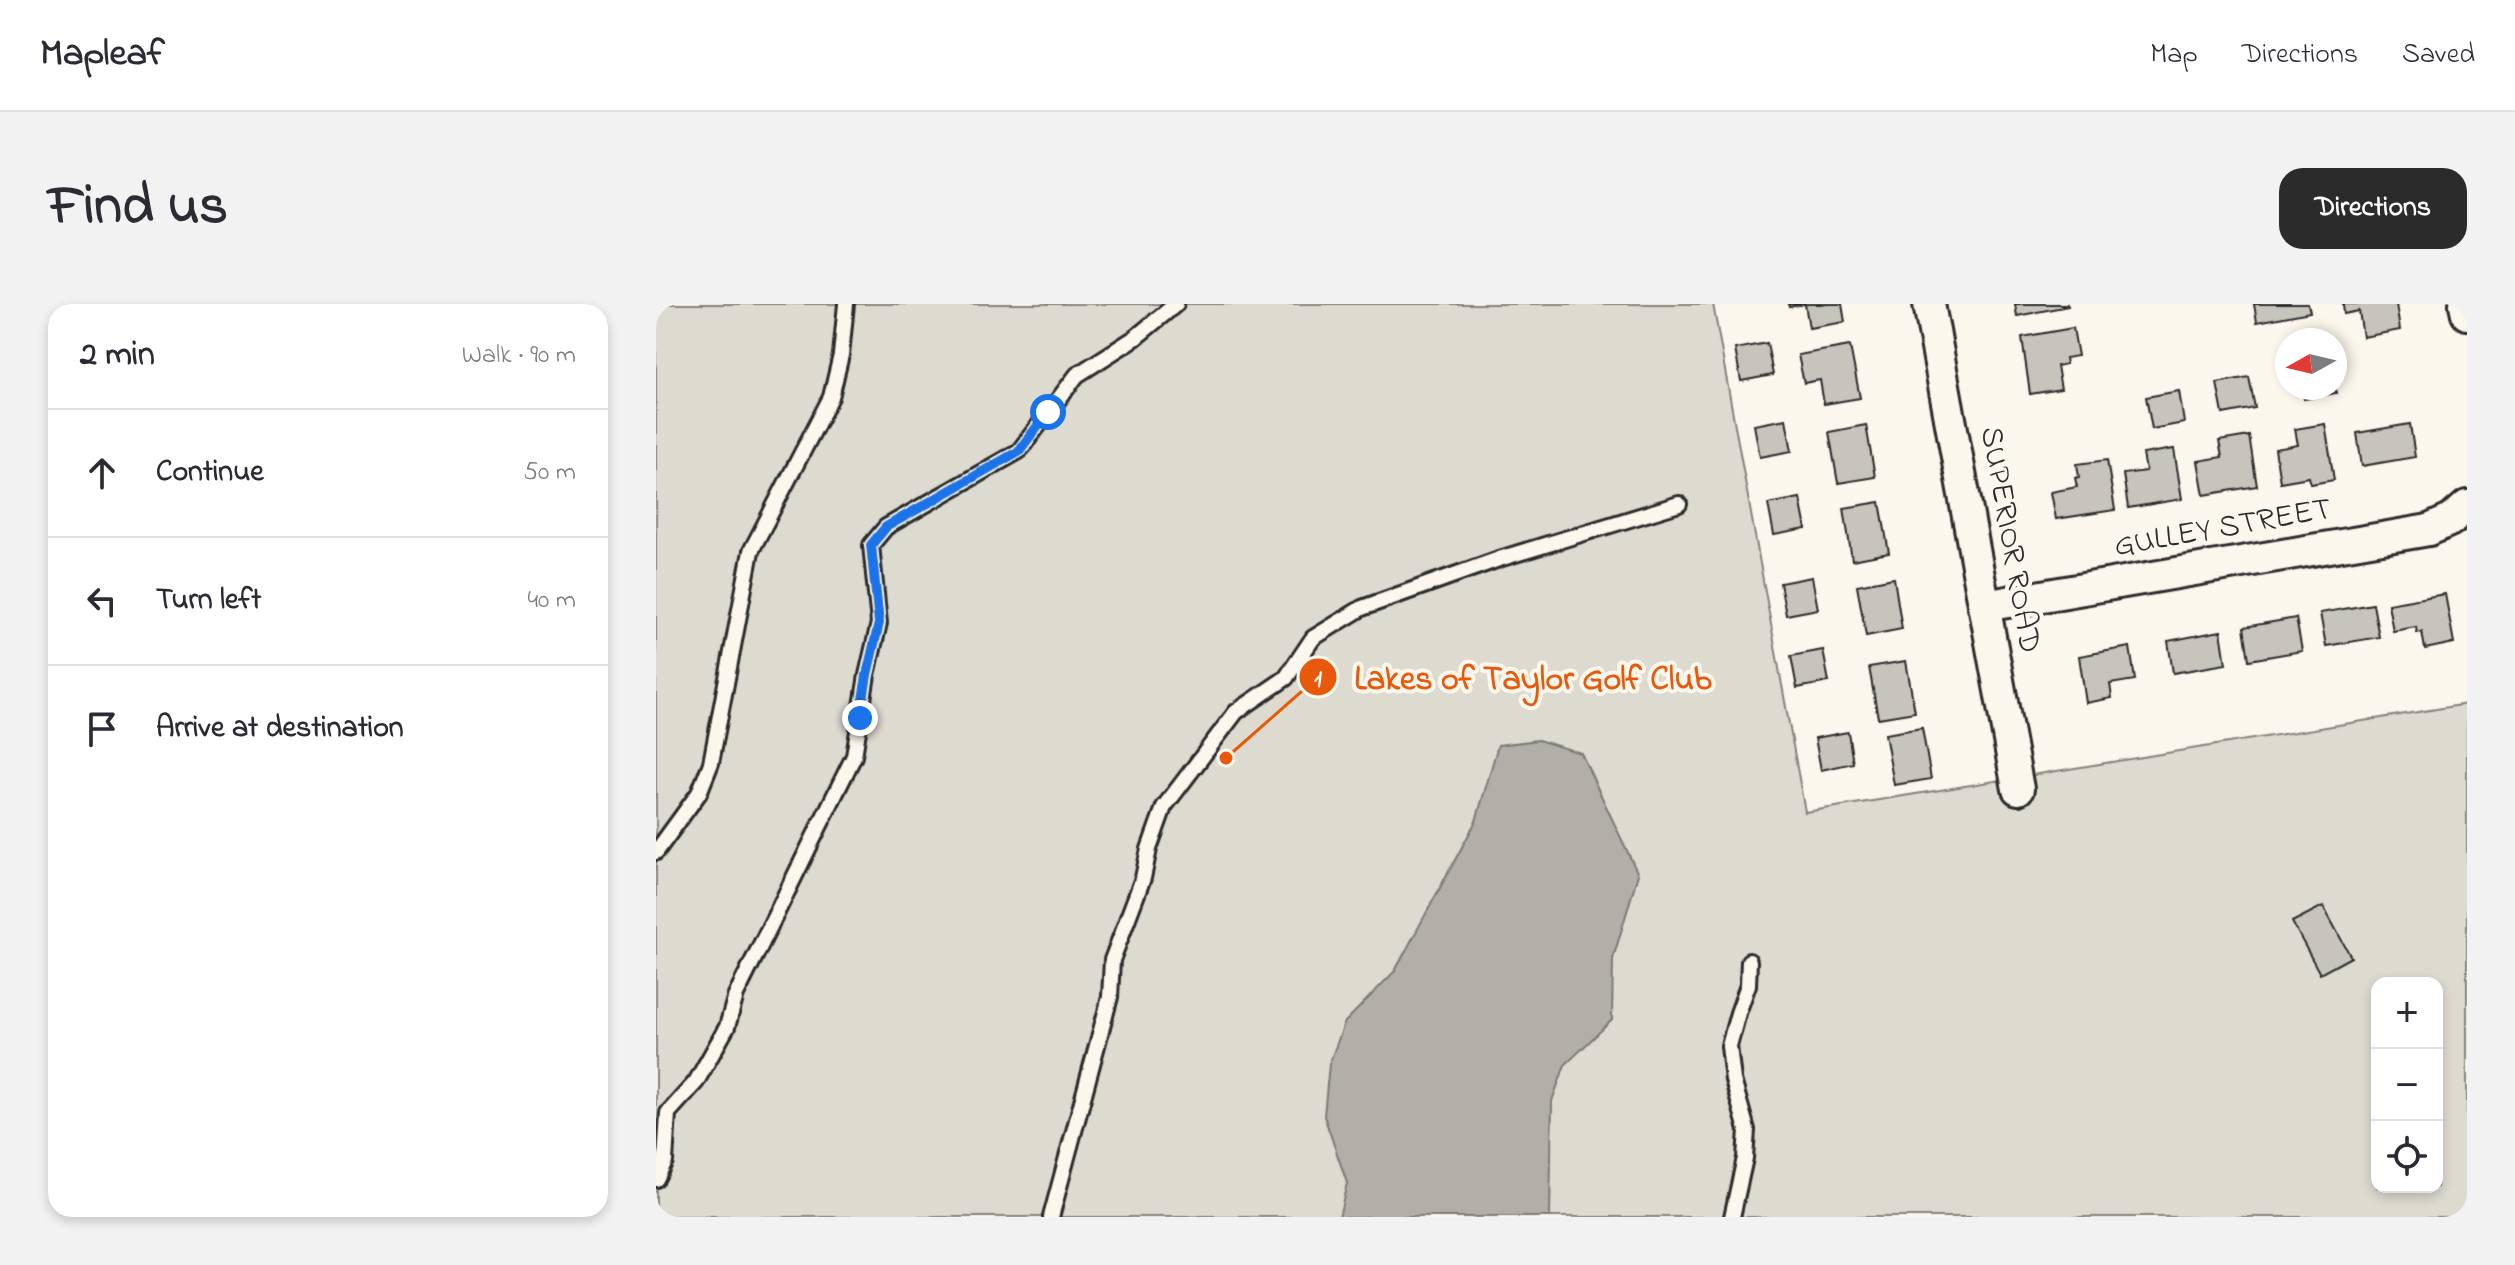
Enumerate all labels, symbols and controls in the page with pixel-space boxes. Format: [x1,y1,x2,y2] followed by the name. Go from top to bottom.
[40,27,165,83] text: Mapleaf
[2150,35,2198,76] text: Map
[2242,35,2358,76] text: Directions
[2402,35,2475,76] text: Saved
[48,168,228,249] text: Find us
[2279,168,2467,249] button: Directions
[2275,328,2347,400] north arrow
[80,331,155,381] text: 2 min
[462,337,576,375] text: Walk · 90 m
[1030,394,1066,430] route start
[1966,423,2052,657] street label: SUPERIOR ROAD
[80,451,124,495] icon: ahead
[156,451,264,495] text: Continue
[523,454,576,492] text: 50 m
[2111,487,2335,571] street label: GULLEY STREET
[80,579,124,623] icon: left
[156,579,261,623] text: Turn left
[527,582,576,620] text: 40 m
[1298,648,1728,706] callout: Lakes of Taylor Golf Club
[1354,656,1712,707] text: Lakes of Taylor Golf Club
[1314,663,1322,698] text: 1
[842,700,878,736] route end
[80,707,124,751] icon: arrive
[156,707,404,751] text: Arrive at destination
[2371,977,2443,1193] map controls
[2371,977,2443,1049] button: +
[2371,1049,2443,1121] button: −
[2371,1121,2443,1193] button: locate

